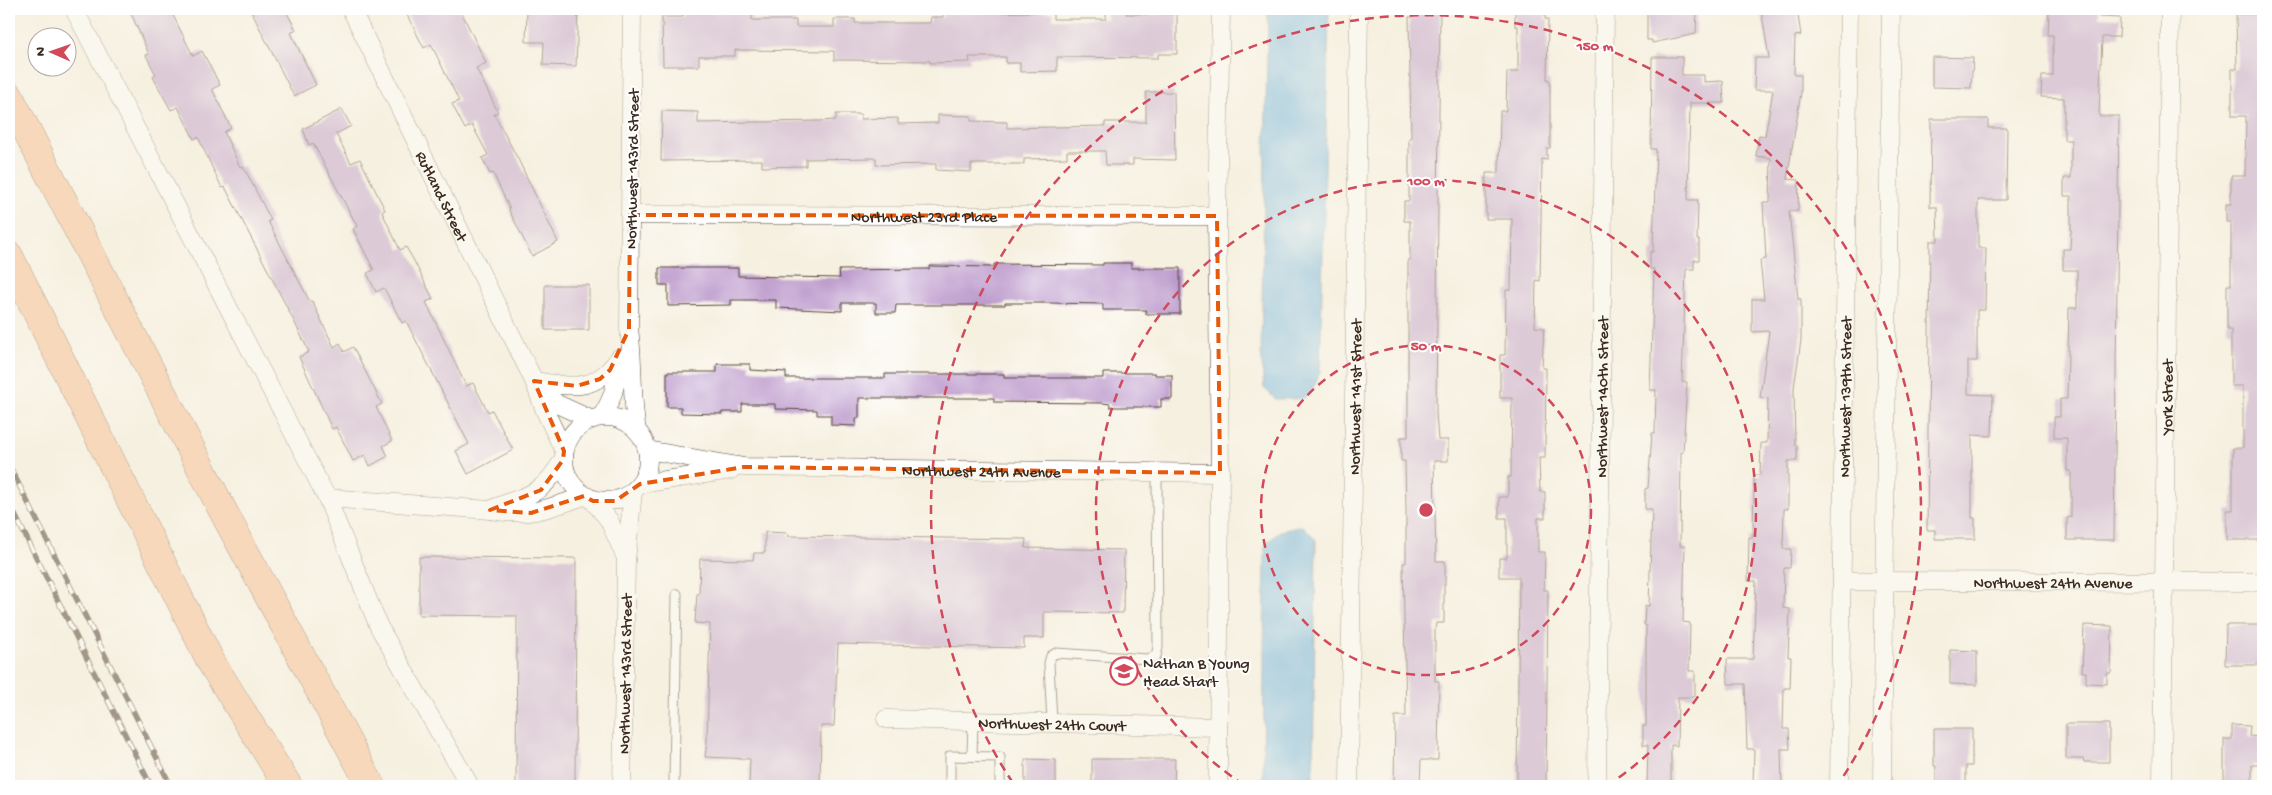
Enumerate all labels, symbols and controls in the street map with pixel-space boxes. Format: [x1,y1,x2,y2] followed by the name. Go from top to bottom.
[28,28,78,78] north arrow
[1576,38,1614,56] text: 150 m
[33,47,50,56] text: N
[624,87,645,249] street label: Northwest 143rd Street
[409,149,471,247] street label: Rutland Street
[1406,173,1445,191] text: 100 m
[851,209,998,229] street label: Northwest 23rd Place
[1594,315,1615,478] street label: Northwest 140th Street
[1837,315,1858,478] street label: Northwest 139th Street
[1347,318,1368,475] street label: Northwest 141st Street
[1411,338,1442,356] text: 50 m
[2160,358,2179,437] street label: York Street
[902,463,1062,484] street label: Northwest 24th Avenue
[1417,501,1435,519] centre of rings
[1973,575,2133,595] street label: Northwest 24th Avenue
[617,592,638,754] street label: Northwest 143rd Street
[1109,656,1139,686] school or university icon: Nathan B Young Head Start
[1143,656,1250,693] place label: Nathan B Young Head Start
[978,715,1127,738] street label: Northwest 24th Court

